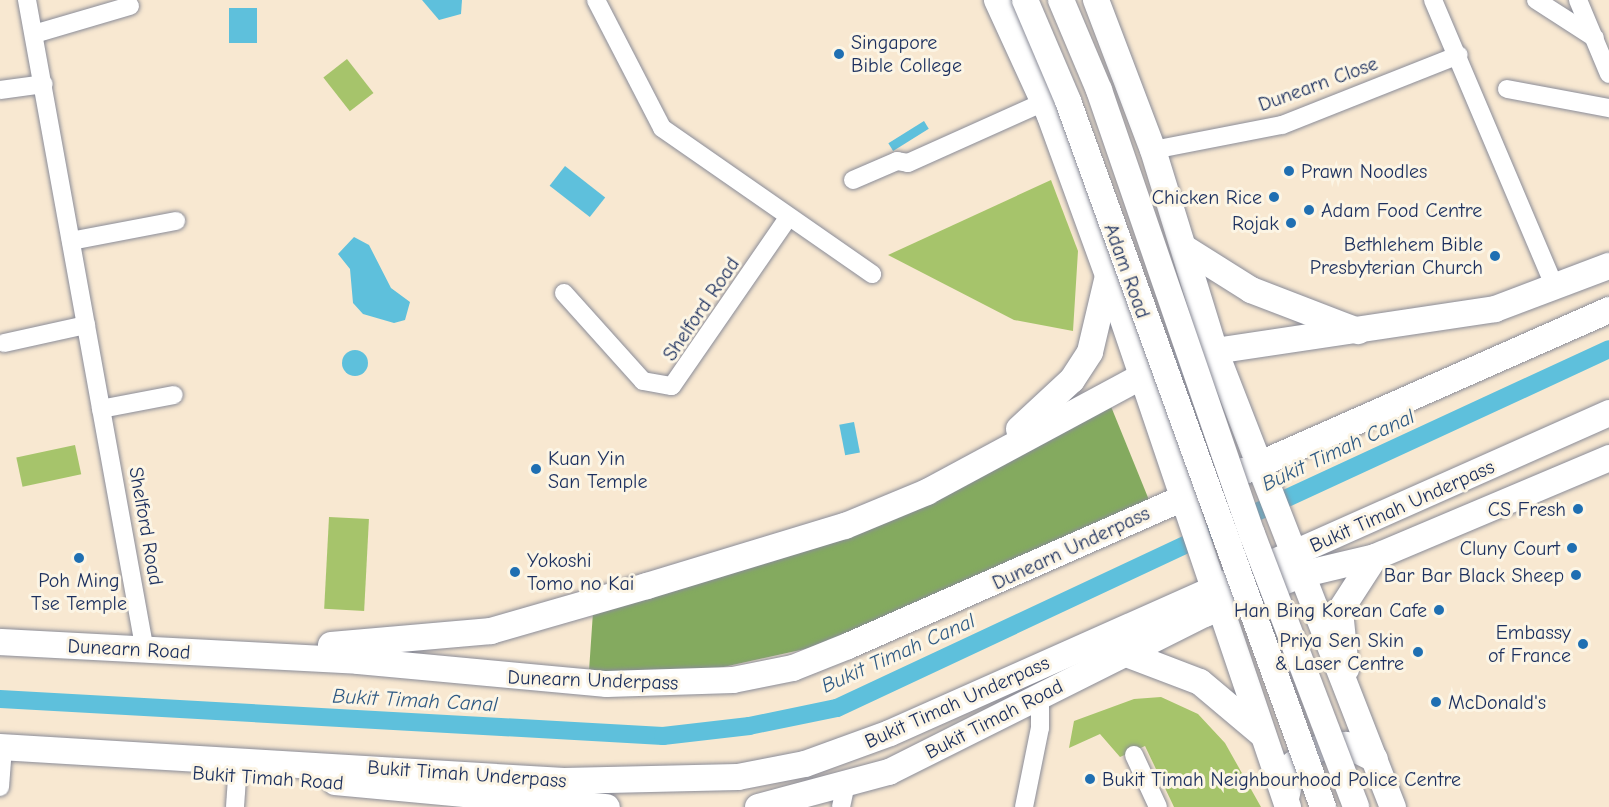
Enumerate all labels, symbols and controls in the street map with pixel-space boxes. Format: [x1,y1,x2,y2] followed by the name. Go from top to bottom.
[851,30,962,77] place label: Singapore Bible College
[832,47,846,61] marker: Singapore Bible College
[1255,51,1381,117] street label: Dunearn Close
[1301,159,1427,183] place label: Prawn Noodles
[1282,164,1296,178] marker: Prawn Noodles
[1152,185,1262,209] place label: Chicken Rice
[1267,190,1281,204] marker: Chicken Rice
[1321,198,1482,222] place label: Adam Food Centre
[1302,203,1316,217] marker: Adam Food Centre
[1232,211,1279,235] place label: Rojak
[1284,216,1298,230] marker: Rojak
[1099,220,1155,322] street label: Adam Road
[1310,232,1483,279] place label: Bethlehem Bible Presbyterian Church
[1488,249,1502,263] marker: Bethlehem Bible Presbyterian Church
[658,253,744,365] street label: Shelford Road
[1258,404,1418,496] water label: Bukit Timah Canal
[548,446,648,493] place label: Kuan Yin San Temple
[1306,454,1498,558] street label: Bukit Timah Underpass
[529,462,543,476] marker: Kuan Yin San Temple
[124,465,168,587] street label: Shelford Road
[1488,497,1566,521] place label: CS Fresh
[988,501,1154,595] street label: Dunearn Underpass
[1571,502,1585,516] marker: CS Fresh
[1460,536,1560,560] place label: Cluny Court
[1565,541,1579,555] marker: Cluny Court
[527,548,634,595] place label: Yokoshi Tomo no Kai
[72,551,86,565] marker: Poh Ming Tse Temple
[1384,563,1564,587] place label: Bar Bar Black Sheep
[508,565,522,579] marker: Yokoshi Tomo no Kai
[31,568,127,615] place label: Poh Ming Tse Temple
[1569,568,1583,582] marker: Bar Bar Black Sheep
[1234,598,1427,622] place label: Han Bing Korean Cafe
[1432,603,1446,617] marker: Han Bing Korean Cafe
[817,608,979,698] water label: Bukit Timah Canal
[1488,620,1571,667] place label: Embassy of France
[1275,628,1404,675] place label: Priya Sen Skin & Laser Centre
[67,634,191,664] street label: Dunearn Road
[1576,637,1590,651] marker: Embassy of France
[1409,643,1427,661] marker: Priya Sen Skin & Laser Centre
[861,650,1053,754] street label: Bukit Timah Underpass
[507,665,679,695] street label: Dunearn Underpass
[921,674,1067,764] street label: Bukit Timah Road
[332,683,498,717] water label: Bukit Timah Canal
[1448,690,1546,714] place label: McDonald's
[1429,695,1443,709] marker: McDonald's
[367,755,567,793] street label: Bukit Timah Underpass
[192,761,344,795] street label: Bukit Timah Road
[1102,767,1461,791] place label: Bukit Timah Neighbourhood Police Centre
[1083,772,1097,786] marker: Bukit Timah Neighbourhood Police Centre

